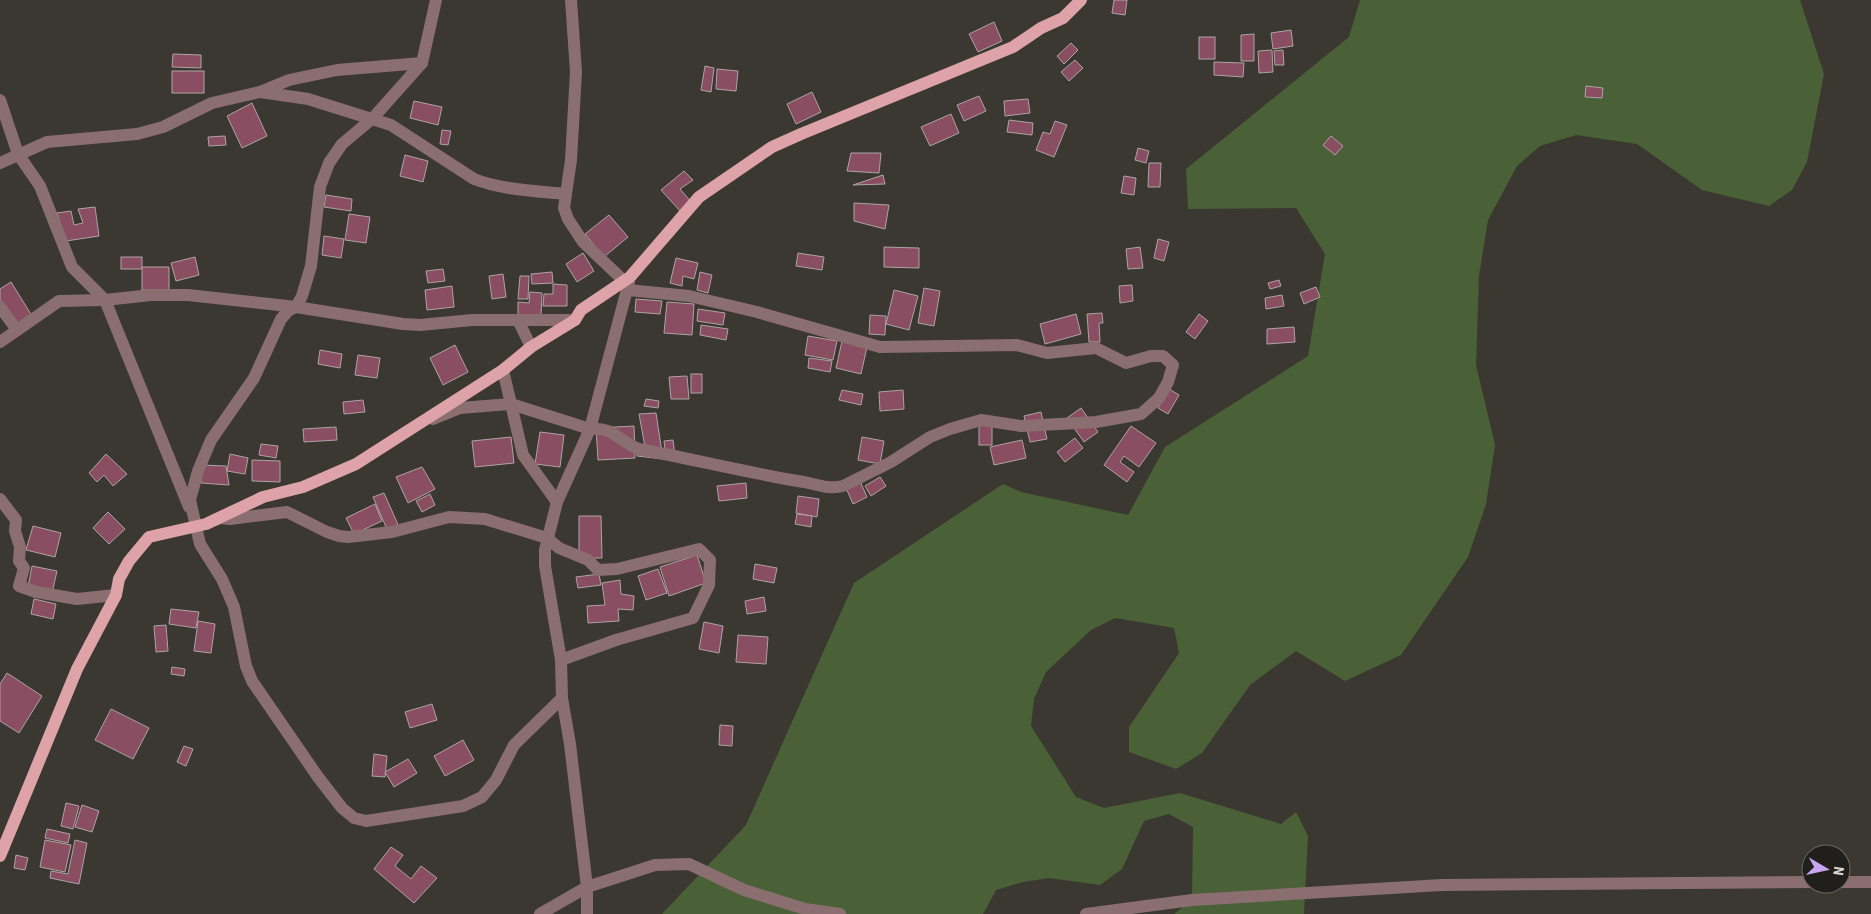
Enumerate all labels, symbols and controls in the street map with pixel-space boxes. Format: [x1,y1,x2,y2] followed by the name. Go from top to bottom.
[1801,844,1851,894] north arrow
[1830,866,1847,877] text: N

